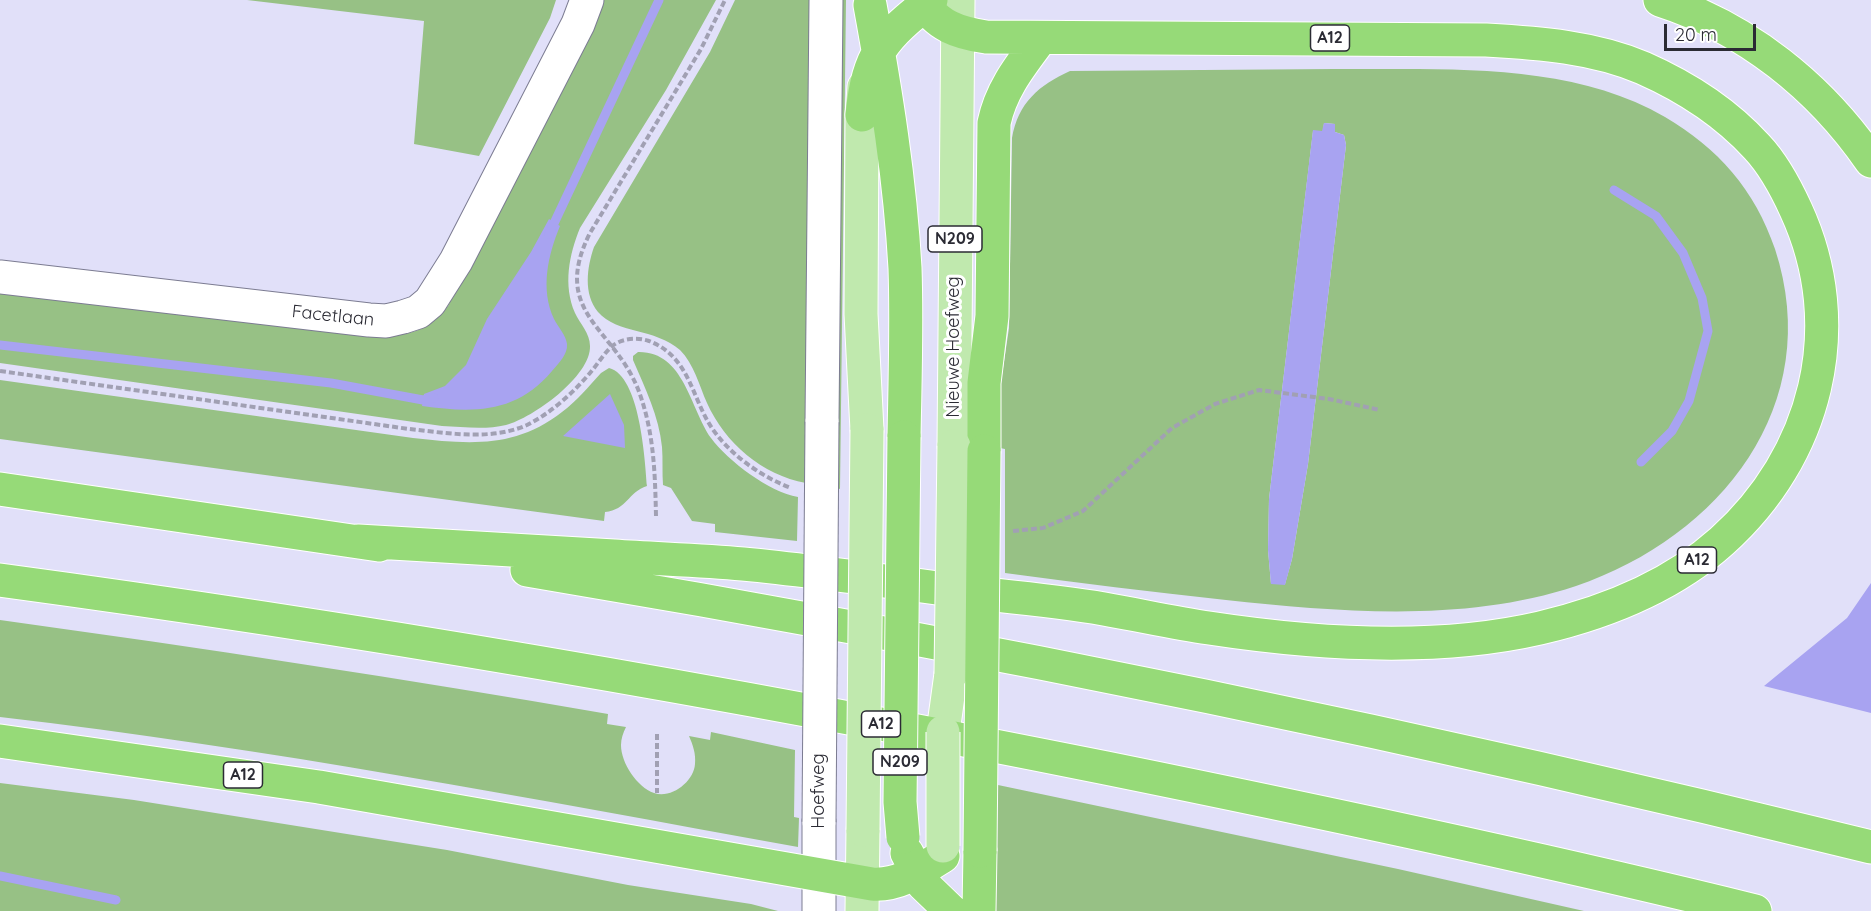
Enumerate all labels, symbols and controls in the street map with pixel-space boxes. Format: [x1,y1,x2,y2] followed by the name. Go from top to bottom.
[1667,12,1758,50] scale bar
[1675,23,1717,46] text: 20 m
[1310,25,1350,51] road number: A12
[928,226,982,252] road number: N209
[943,276,965,418] street label: Nieuwe Hoefweg
[291,301,375,331] street label: Facetlaan
[1678,547,1716,573] road number: A12
[862,711,900,737] road number: A12
[873,749,927,775] road number: N209
[808,753,830,829] street label: Hoefweg
[224,762,262,788] road number: A12

